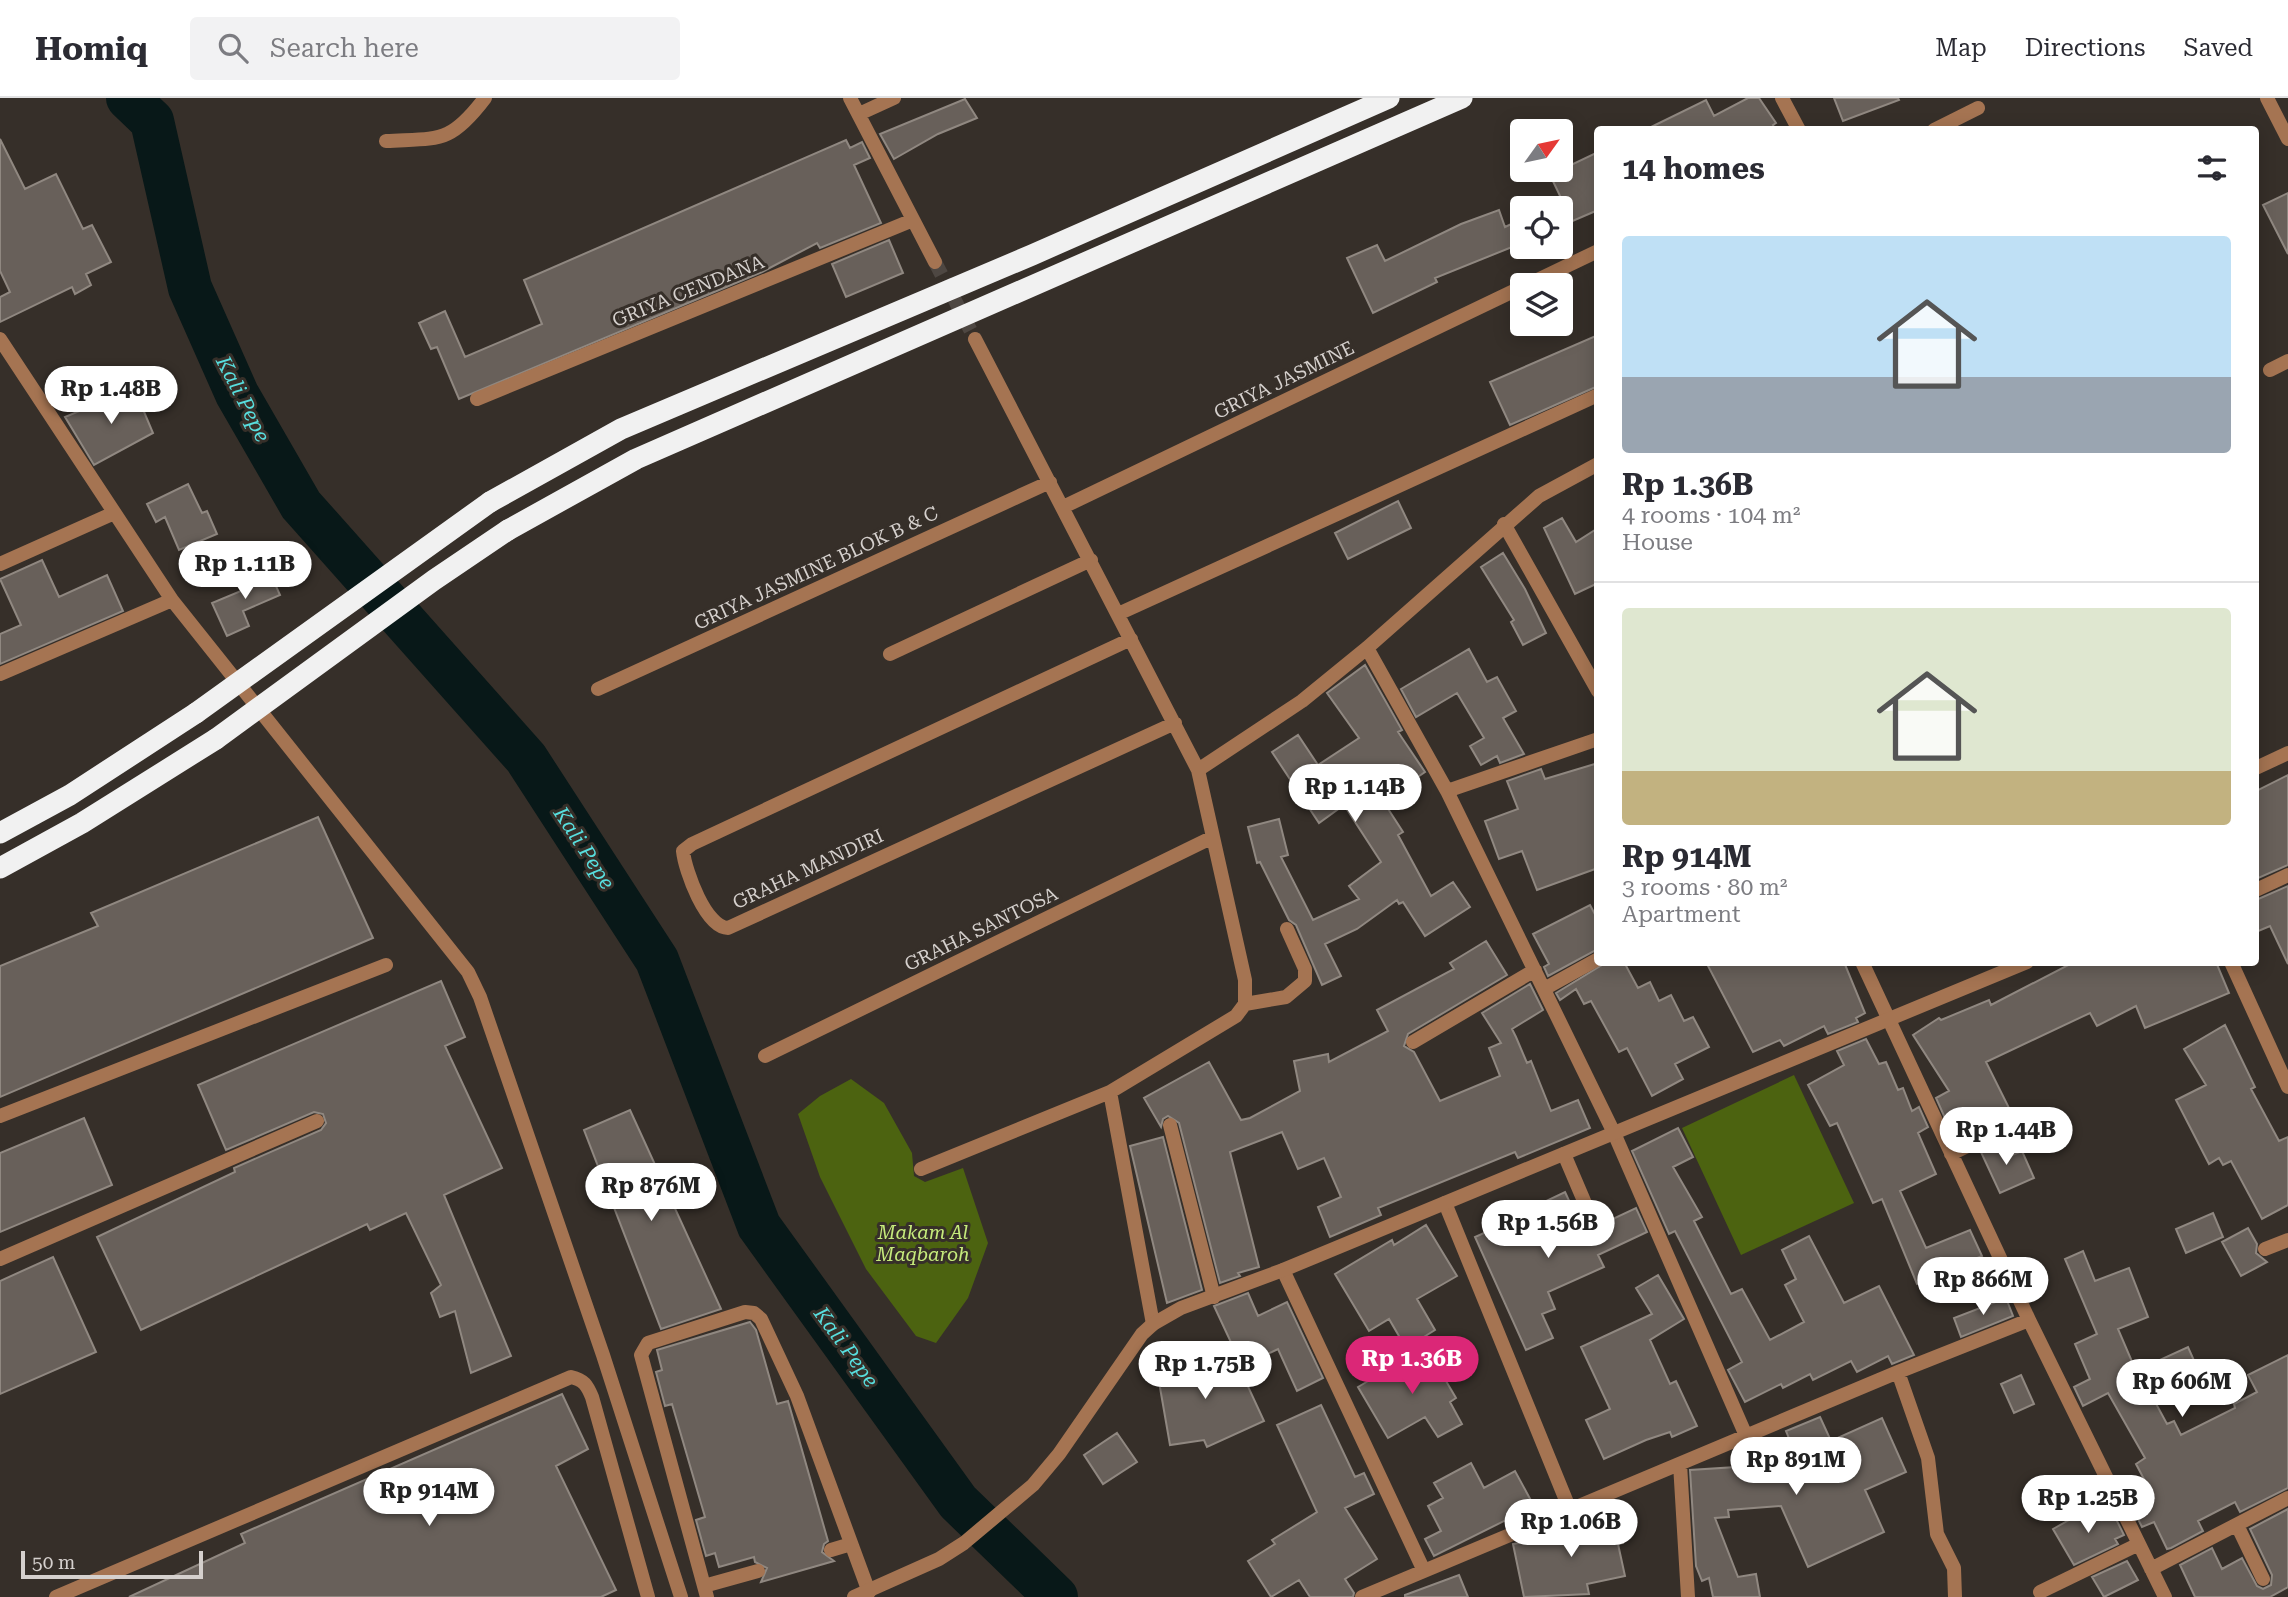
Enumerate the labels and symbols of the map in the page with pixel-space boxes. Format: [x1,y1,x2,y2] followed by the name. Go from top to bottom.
[1510,119,1573,182] north arrow
[609,250,768,332] street label: GRIYA CENDANA
[1210,336,1358,424] street label: GRIYA JASMINE
[211,351,275,446] water label: Kali Pepe
[39,366,183,426] pin: Rp 1.48B
[690,501,942,635] street label: GRIYA JASMINE BLOK B & C
[173,542,317,601] pin: Rp 1.11B
[1283,764,1427,824] pin: Rp 1.14B
[548,802,619,894] water label: Kali Pepe
[729,824,887,914] street label: GRAHA MANDIRI
[901,882,1062,976] street label: GRAHA SANTOSA
[1934,1108,2078,1167] pin: Rp 1.44B
[586,1164,716,1223] pin: Rp 876M
[1476,1200,1620,1260] pin: Rp 1.56B
[875,1221,970,1266] park label: Makam Al Maqbaroh
[1918,1258,2048,1317] pin: Rp 866M
[808,1301,883,1392] water label: Kali Pepe
[1340,1336,1484,1396] pin: Rp 1.36B
[1133,1342,1277,1401] pin: Rp 1.75B
[2117,1360,2247,1419] pin: Rp 606M
[1731,1438,1861,1497] pin: Rp 891M
[364,1468,494,1528] pin: Rp 914M
[2016,1476,2160,1535] pin: Rp 1.25B
[1499,1500,1643,1559] pin: Rp 1.06B
[21,1548,203,1580] scale bar

